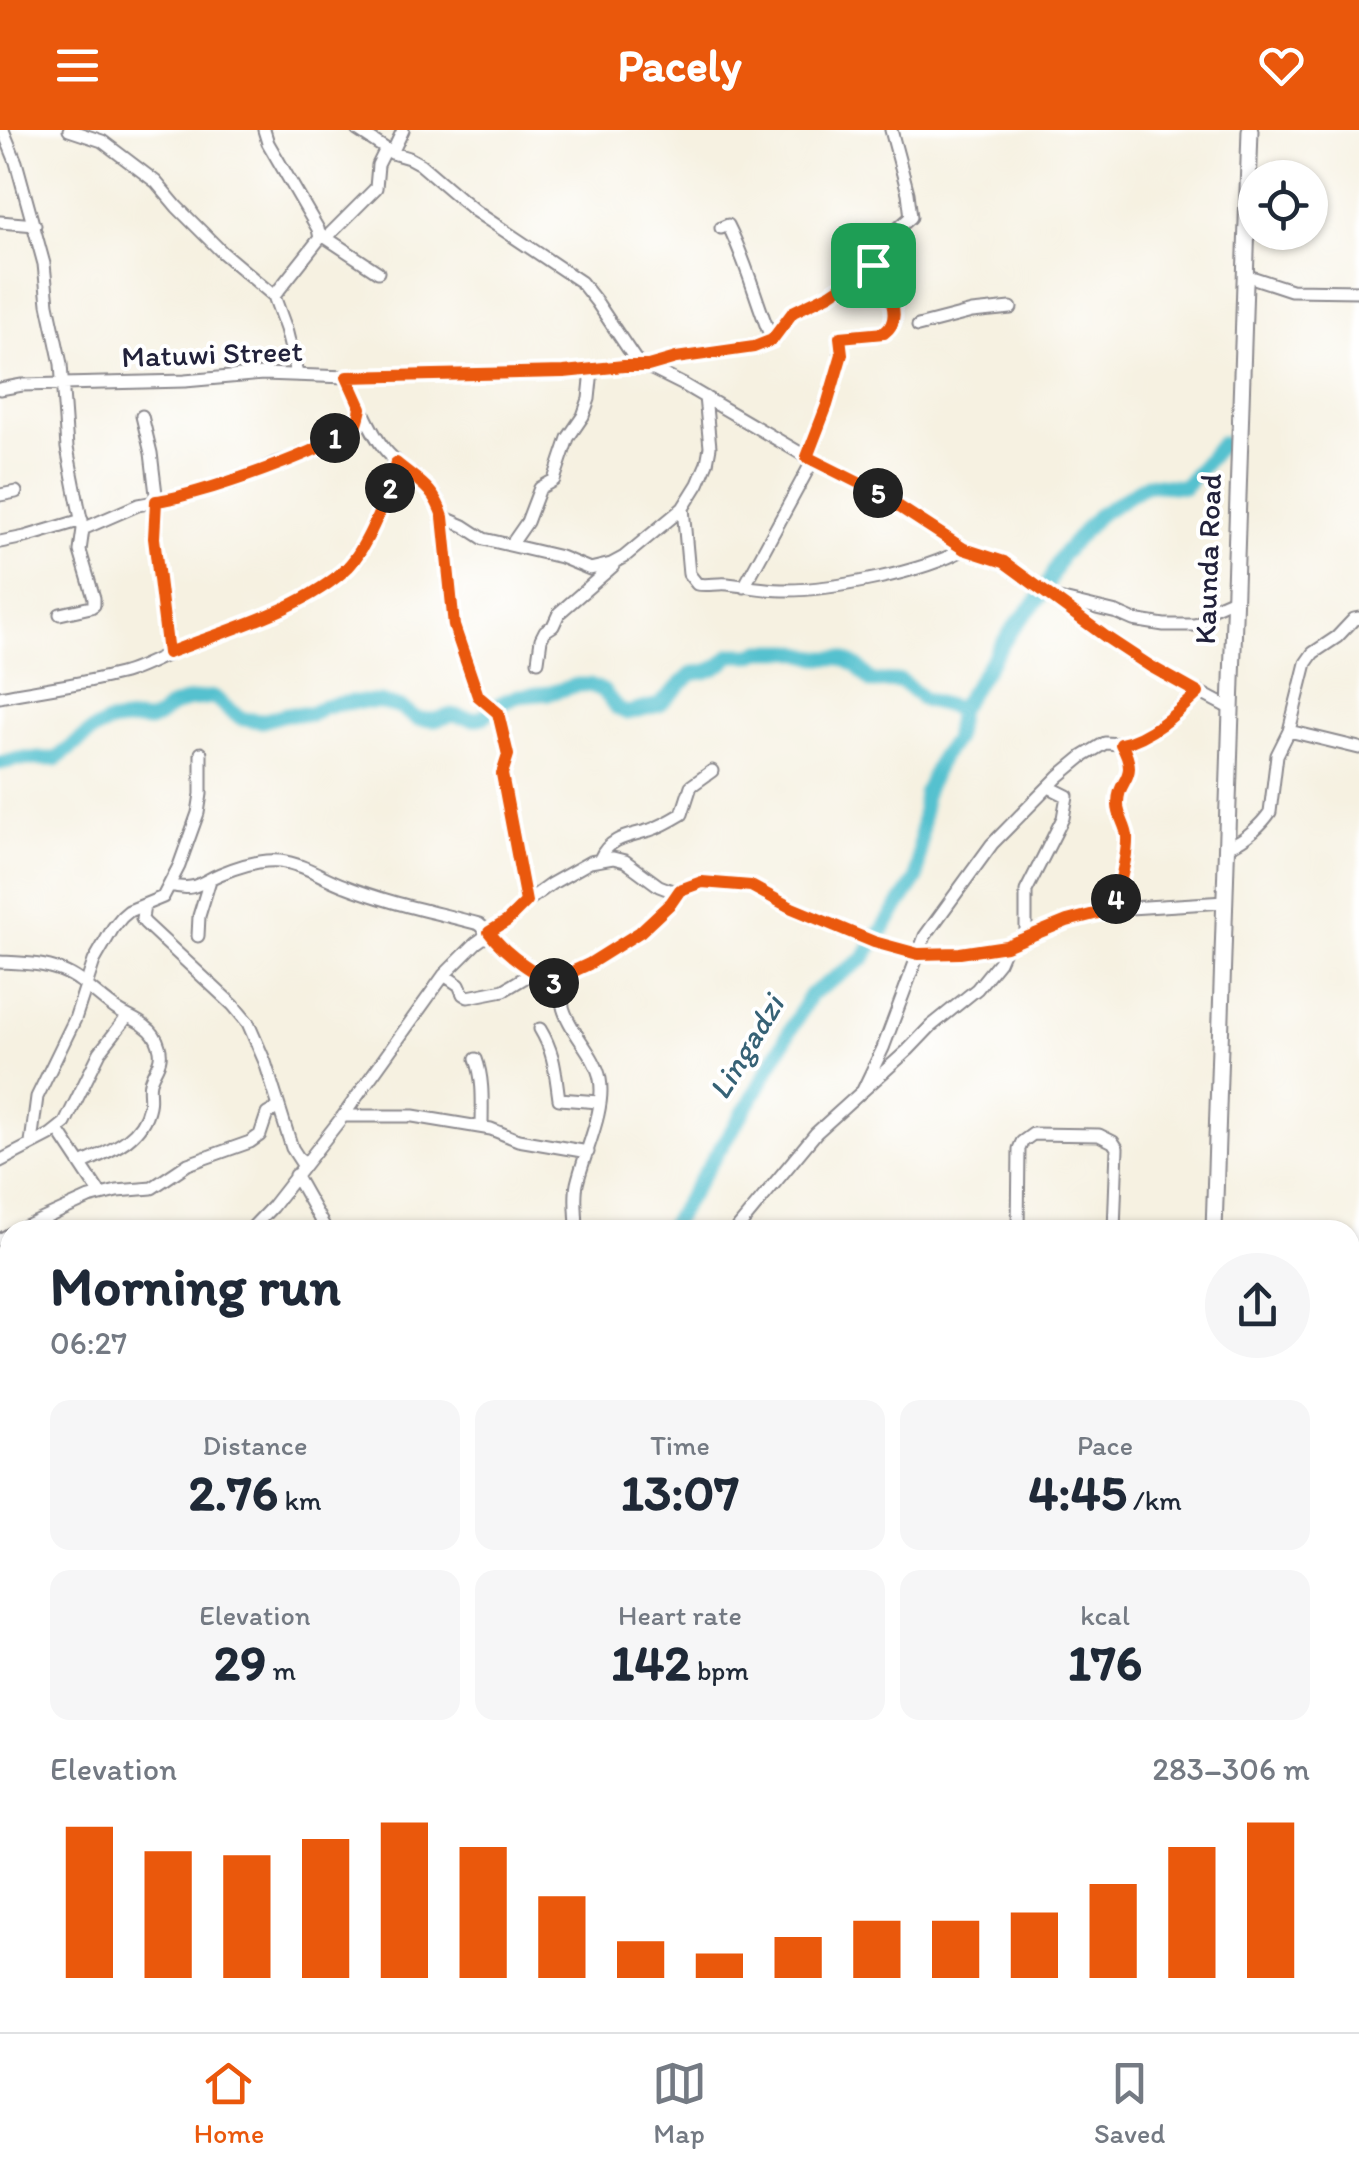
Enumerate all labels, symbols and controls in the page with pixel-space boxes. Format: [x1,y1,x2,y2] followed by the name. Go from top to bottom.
[50,38,105,93] icon: menu
[617,38,742,92] text: Pacely
[1254,38,1309,93] icon: heart
[1238,160,1328,250] map controls
[1238,160,1328,250] button: locate
[831,223,916,308] pin
[846,238,901,293] icon: arrive
[121,332,303,375] street label: Matuwi Street
[310,413,360,463] pin: 1
[329,421,342,455] text: 1
[365,463,415,513] pin: 2
[853,468,903,518] pin: 5
[383,471,397,505] text: 2
[1186,473,1229,645] street label: Kaunda Road
[871,476,885,510] text: 5
[1091,874,1141,924] pin: 4
[1108,882,1124,916] text: 4
[529,958,579,1008] pin: 3
[546,966,562,1000] text: 3
[700,986,793,1106] water label: Lingadzi
[50,1253,341,1319] text: Morning run
[1205,1253,1310,1358] button: share
[50,1324,127,1362] text: 06:27
[203,1428,307,1462] text: Distance
[650,1428,710,1462] text: Time
[1077,1428,1133,1462] text: Pace
[188,1462,278,1523] text: 2.76
[621,1462,739,1523] text: 13:07
[1028,1462,1127,1523] text: 4:45
[278,1483,322,1517] text: km
[1127,1483,1182,1517] text: /km
[199,1598,311,1632] text: Elevation
[618,1598,742,1632] text: Heart rate
[1080,1598,1130,1632] text: kcal
[214,1632,266,1693] text: 29
[611,1632,691,1693] text: 142
[1068,1632,1142,1693] text: 176
[266,1653,296,1687] text: m
[691,1653,749,1687] text: bpm
[50,1750,177,1788] text: Elevation
[1152,1750,1310,1788] text: 283–306 m
[194,2056,264,2150] tab: Home
[652,2056,707,2150] tab: Map
[1094,2056,1165,2150] tab: Saved

